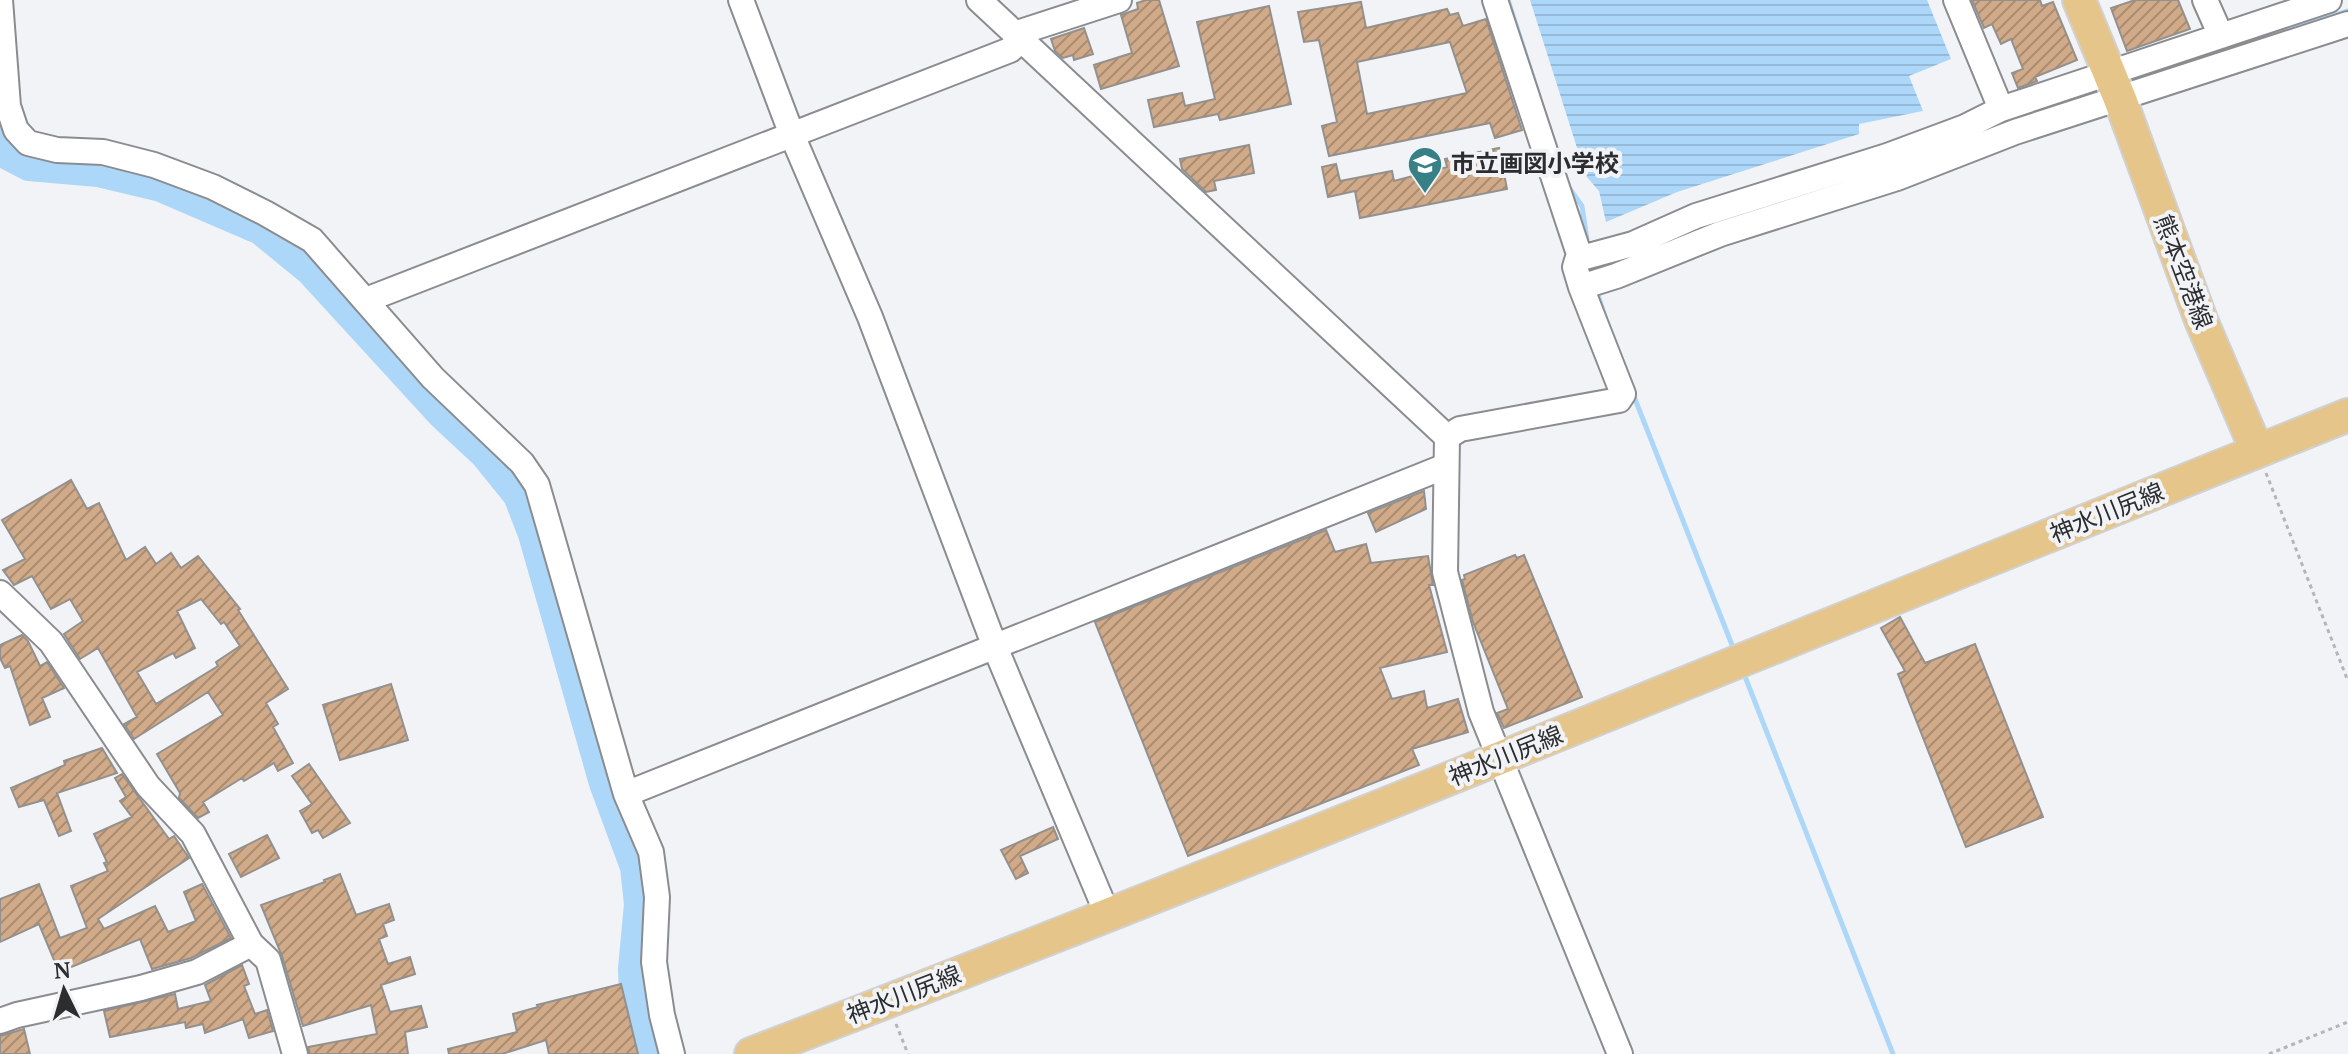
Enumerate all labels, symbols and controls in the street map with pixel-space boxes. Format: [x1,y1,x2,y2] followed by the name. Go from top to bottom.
[1406,145,1444,195] school or university icon: 市立画図小学校
[1451,147,1619,179] place label: 市立画図小学校
[2147,210,2220,333] street label: 熊本空港線
[2045,475,2168,549] street label: 神水川尻線
[1444,718,1567,792] street label: 神水川尻線
[24,950,104,1030] north arrow
[53,954,72,985] text: N
[842,958,965,1031] street label: 神水川尻線

